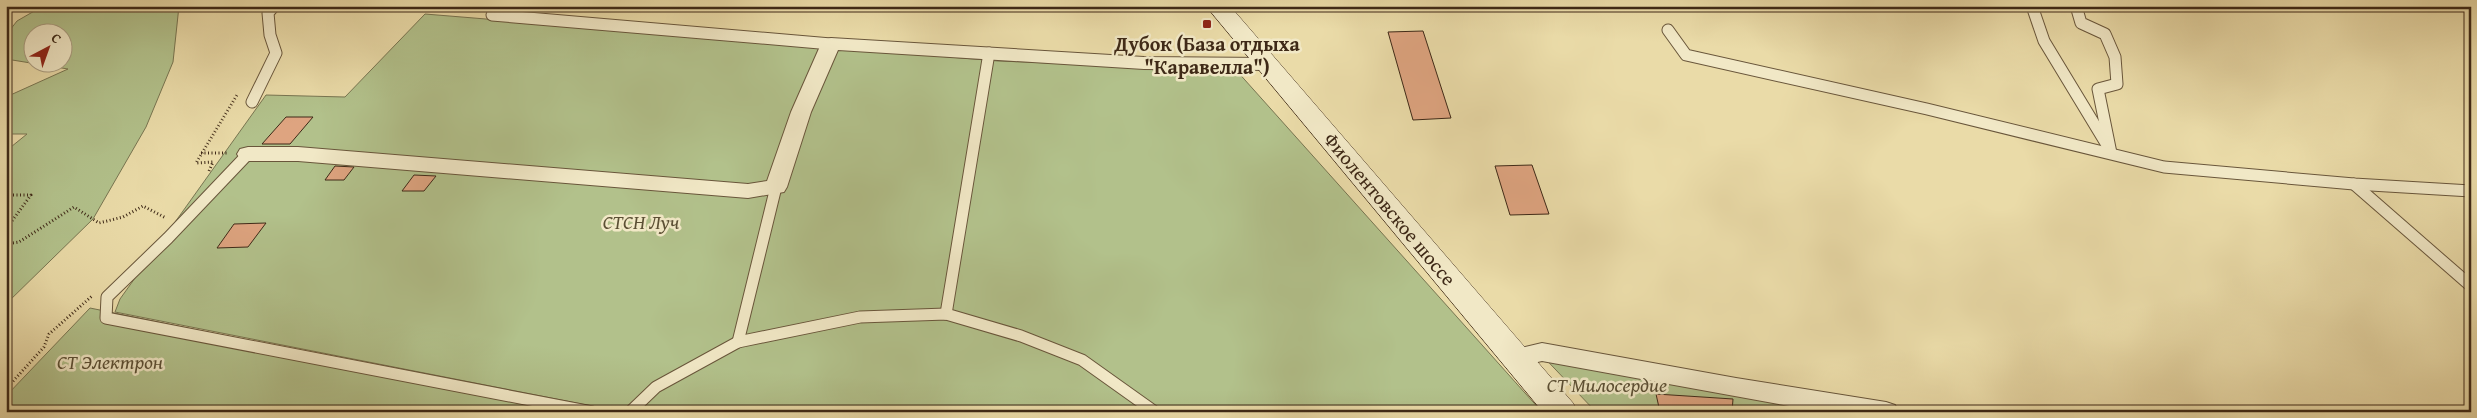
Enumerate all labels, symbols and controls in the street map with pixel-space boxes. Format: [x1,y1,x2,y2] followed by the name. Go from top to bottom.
[1201,18,1213,30] marker: Дубок (База отдыха "Каравелла")
[22,22,72,72] north arrow
[47,28,66,48] text: С
[1113,29,1300,81] place label: Дубок (База отдыха "Каравелла")
[1317,126,1463,292] street label: Фиолентовское шоссе
[603,207,680,236] park label: СТСН Луч
[57,347,163,376] park label: СТ Электрон
[1547,370,1667,399] park label: СТ Милосердие

